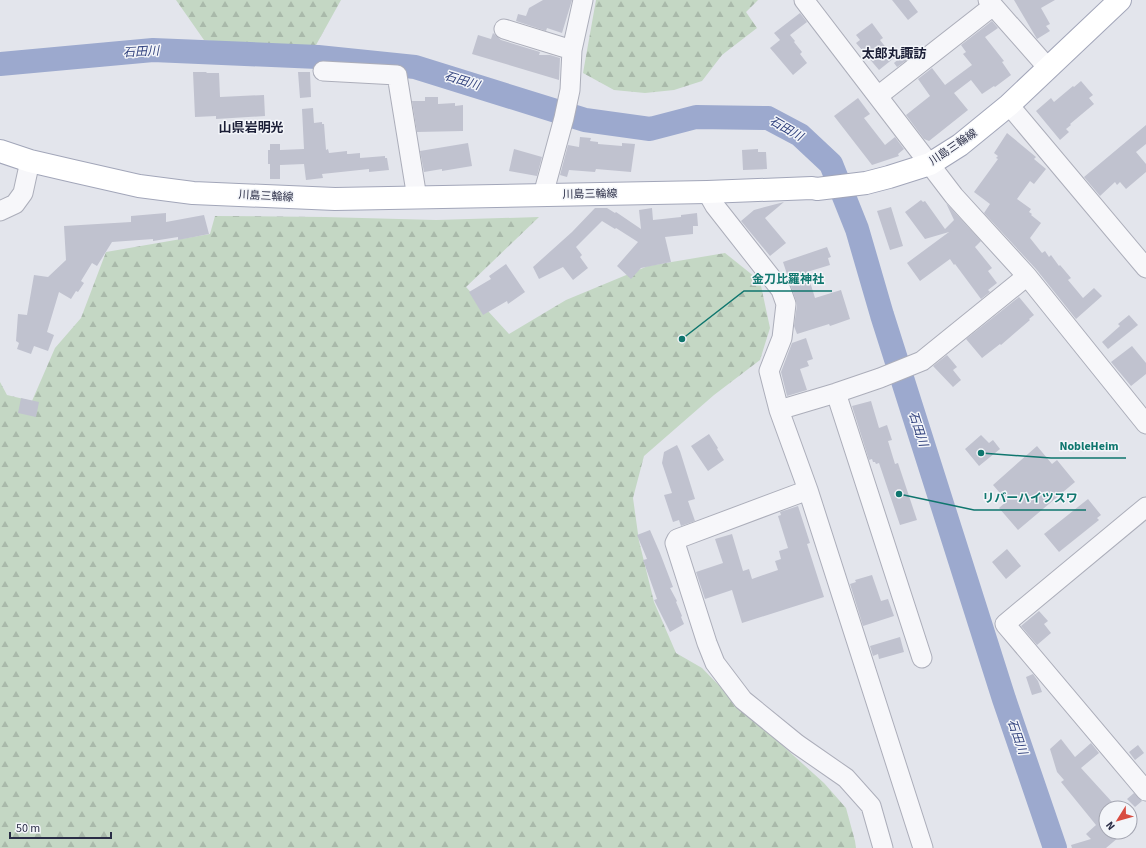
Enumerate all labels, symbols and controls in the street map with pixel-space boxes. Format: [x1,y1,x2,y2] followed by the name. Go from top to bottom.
[123,42,161,61] water label: 石田川
[861,45,927,63] district label: 太郎丸諏訪
[442,68,484,95] water label: 石田川
[766,113,808,146] water label: 石田川
[218,119,284,137] district label: 山県岩明光
[926,125,980,169] street label: 川島三輪線
[562,186,618,202] street label: 川島三輪線
[238,187,294,205] street label: 川島三輪線
[744,267,832,291] callout: 金刀比羅神社
[752,271,824,288] text: 金刀比羅神社
[904,409,932,451] water label: 石田川
[1051,434,1126,458] callout: NobleHeim
[1059,438,1119,455] text: NobleHeim
[974,486,1086,510] callout: リバーハイツスワ
[982,490,1078,507] text: リバーハイツスワ
[1003,717,1032,759] water label: 石田川
[1098,800,1138,840] north arrow
[10,814,111,840] scale bar
[1102,818,1119,833] text: N
[16,820,40,837] text: 50 m

